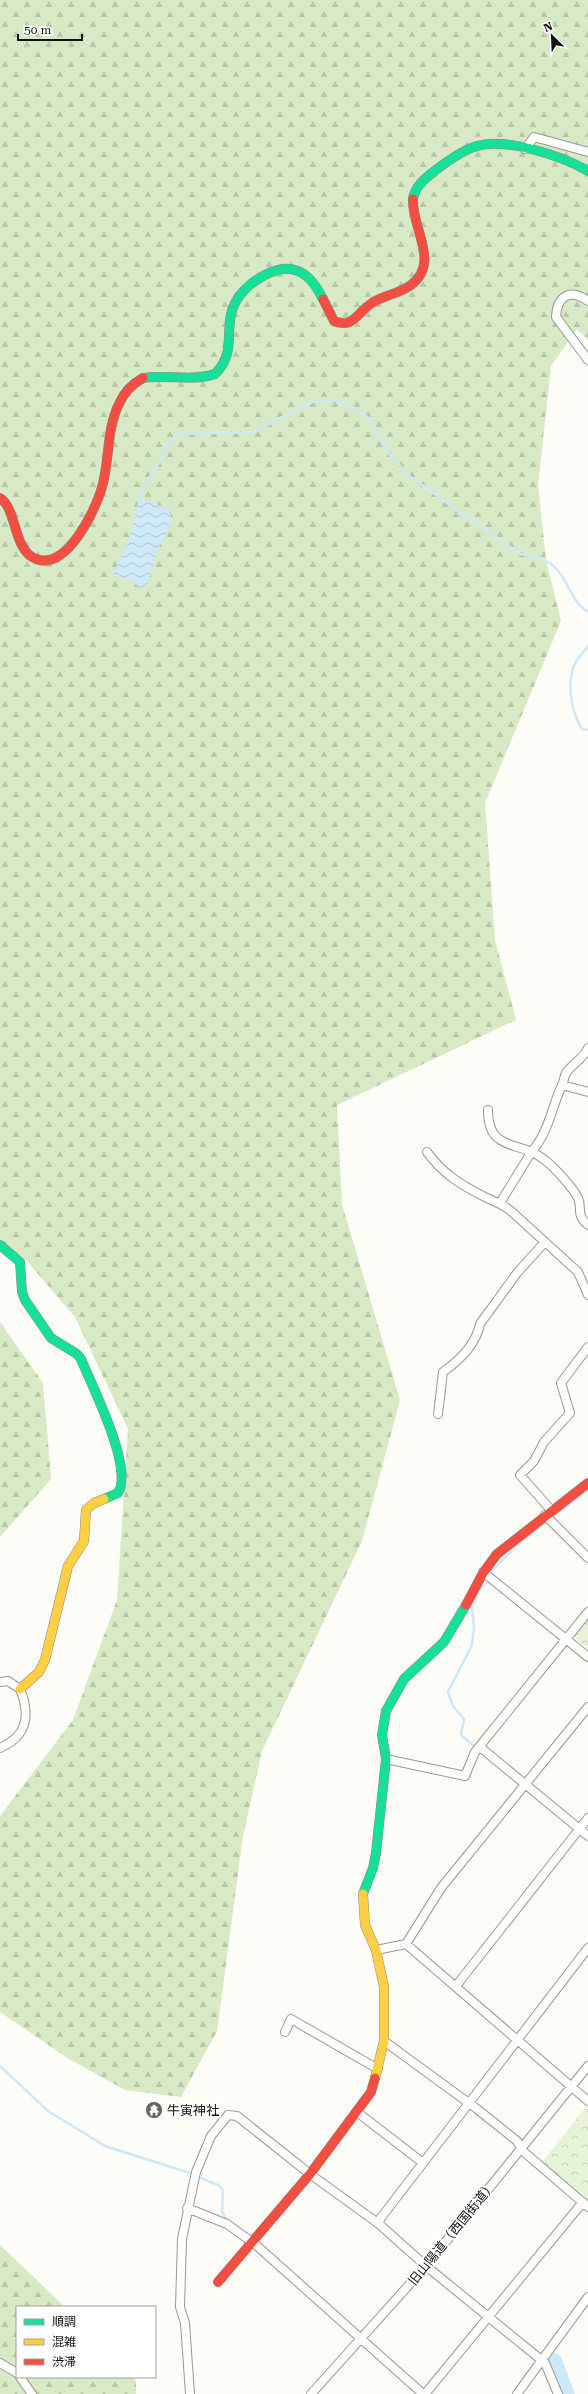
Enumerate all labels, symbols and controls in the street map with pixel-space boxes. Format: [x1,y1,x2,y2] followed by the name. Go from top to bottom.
[18,16,82,42] scale bar
[532,16,572,56] north arrow
[542,19,555,35] text: N
[24,23,51,37] text: 50 m
[144,2100,164,2120] temple icon: 牛寅神社
[167,2103,219,2118] place label: 牛寅神社
[405,2178,499,2288] street label: 旧山陽道（西国街道）
[16,2306,156,2378] legend
[52,2315,76,2329] text: 順調
[52,2335,76,2349] text: 混雑
[52,2355,76,2369] text: 渋滞

